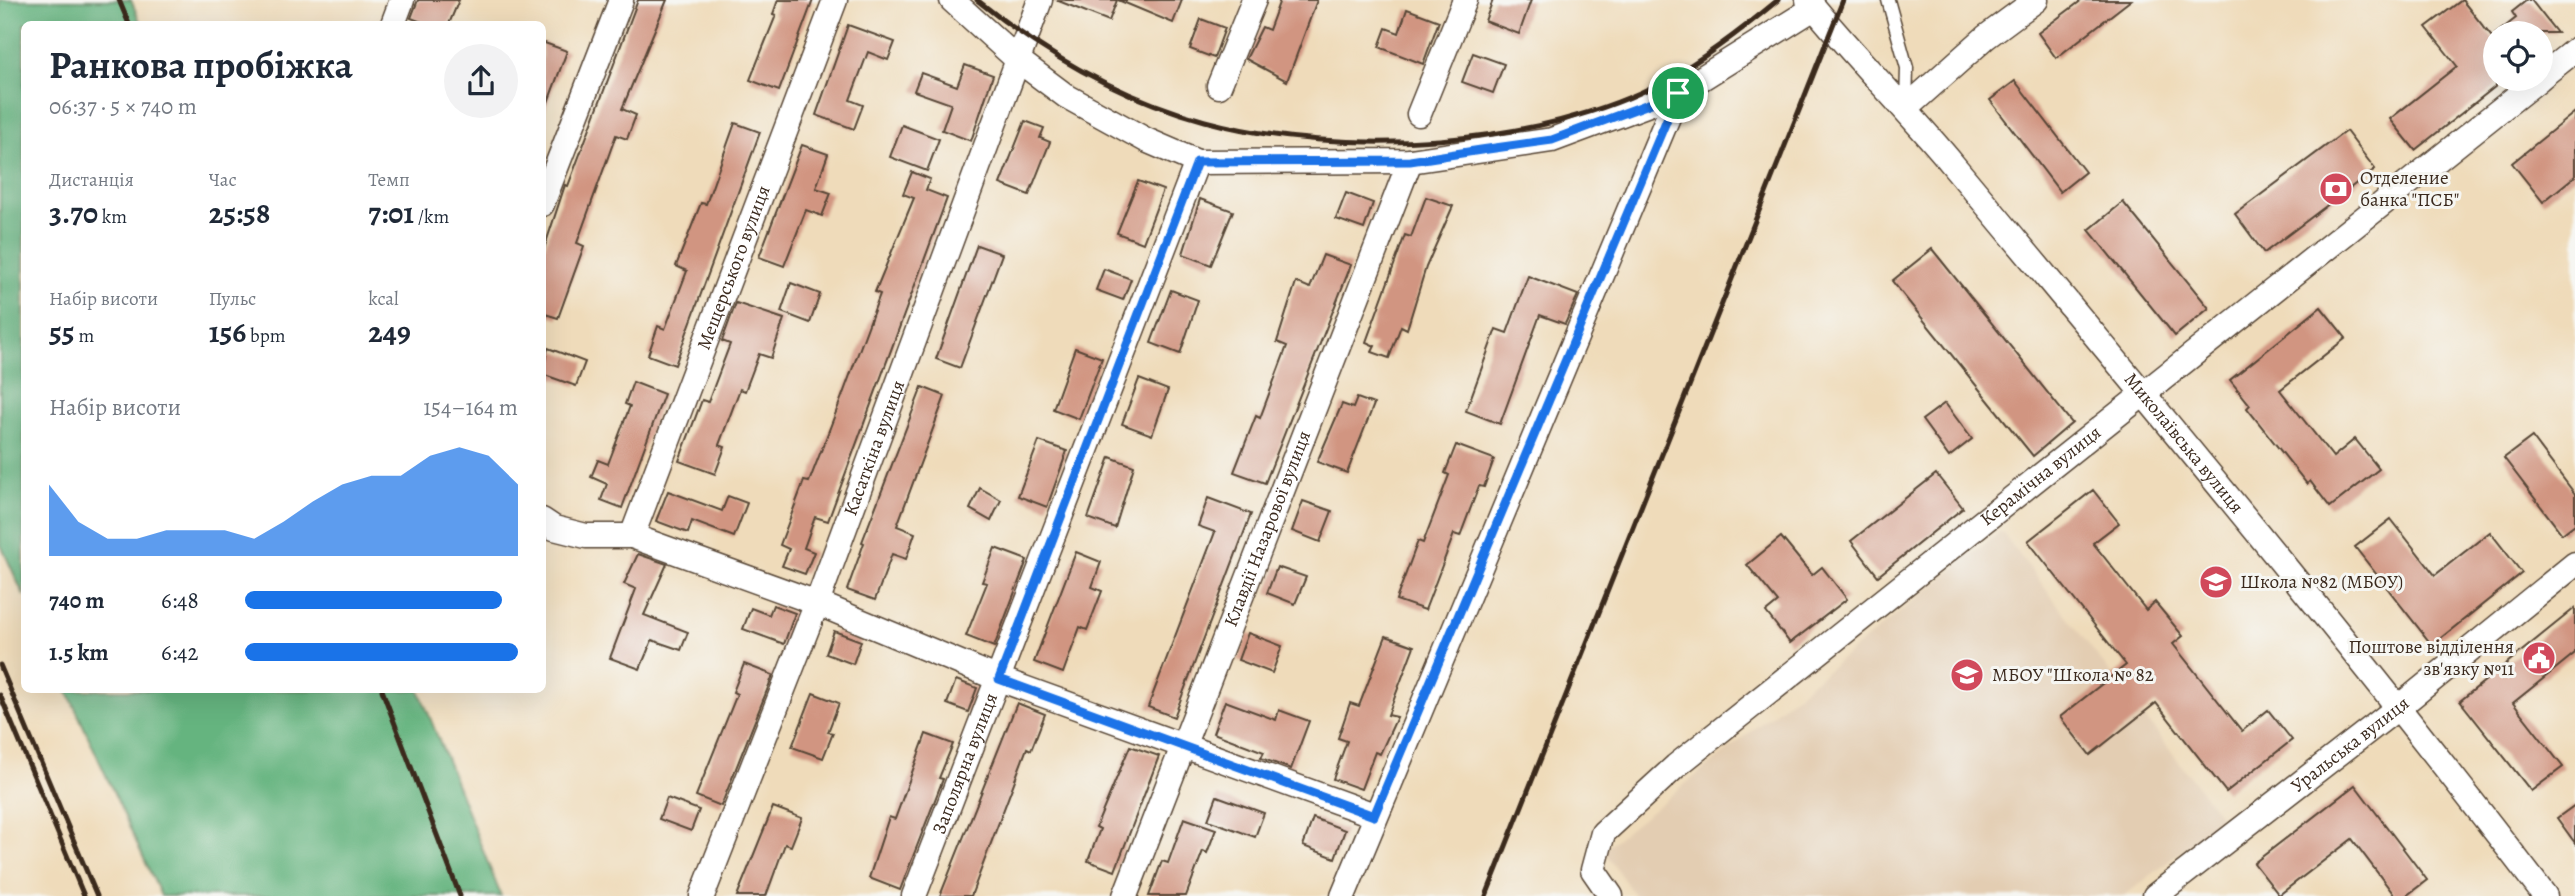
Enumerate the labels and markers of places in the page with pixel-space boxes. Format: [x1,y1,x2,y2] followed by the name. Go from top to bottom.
[1648,63,1708,123] pin
[2360,165,2459,213] place label: Отделение банка "ПСБ"
[2317,170,2355,208] bank icon: Отделение банка "ПСБ"
[2197,563,2235,601] school or university icon: Школа №82 (МБОУ)
[2240,569,2403,595] place label: Школа №82 (МБОУ)
[2348,634,2514,682] place label: Поштове відділення зв'язку №11
[2520,639,2558,677] public building icon: Поштове відділення зв'язку №11
[1948,656,1986,694] school or university icon: МБОУ "Школа № 82
[1992,662,2154,688] place label: МБОУ "Школа № 82

